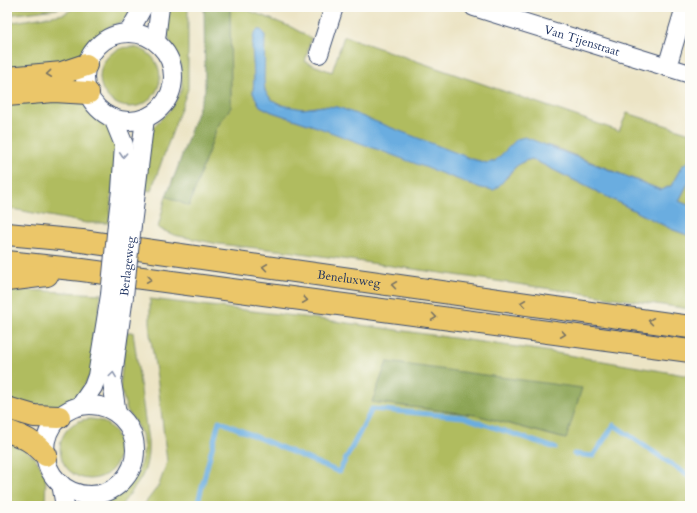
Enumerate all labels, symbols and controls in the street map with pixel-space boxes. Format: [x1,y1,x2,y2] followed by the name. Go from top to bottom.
[542,21,622,60] street label: Van Tijenstraat
[46,69,52,78] one-way arrow
[119,152,127,158] one-way arrow
[116,235,139,297] street label: Berlageweg
[262,263,268,272] one-way arrow
[317,266,382,291] street label: Beneluxweg
[146,274,152,283] one-way arrow
[391,281,397,290] one-way arrow
[302,295,309,304] one-way arrow
[520,299,526,308] one-way arrow
[431,312,437,321] one-way arrow
[648,317,654,326] one-way arrow
[560,329,566,338] one-way arrow
[108,372,117,378] one-way arrow

